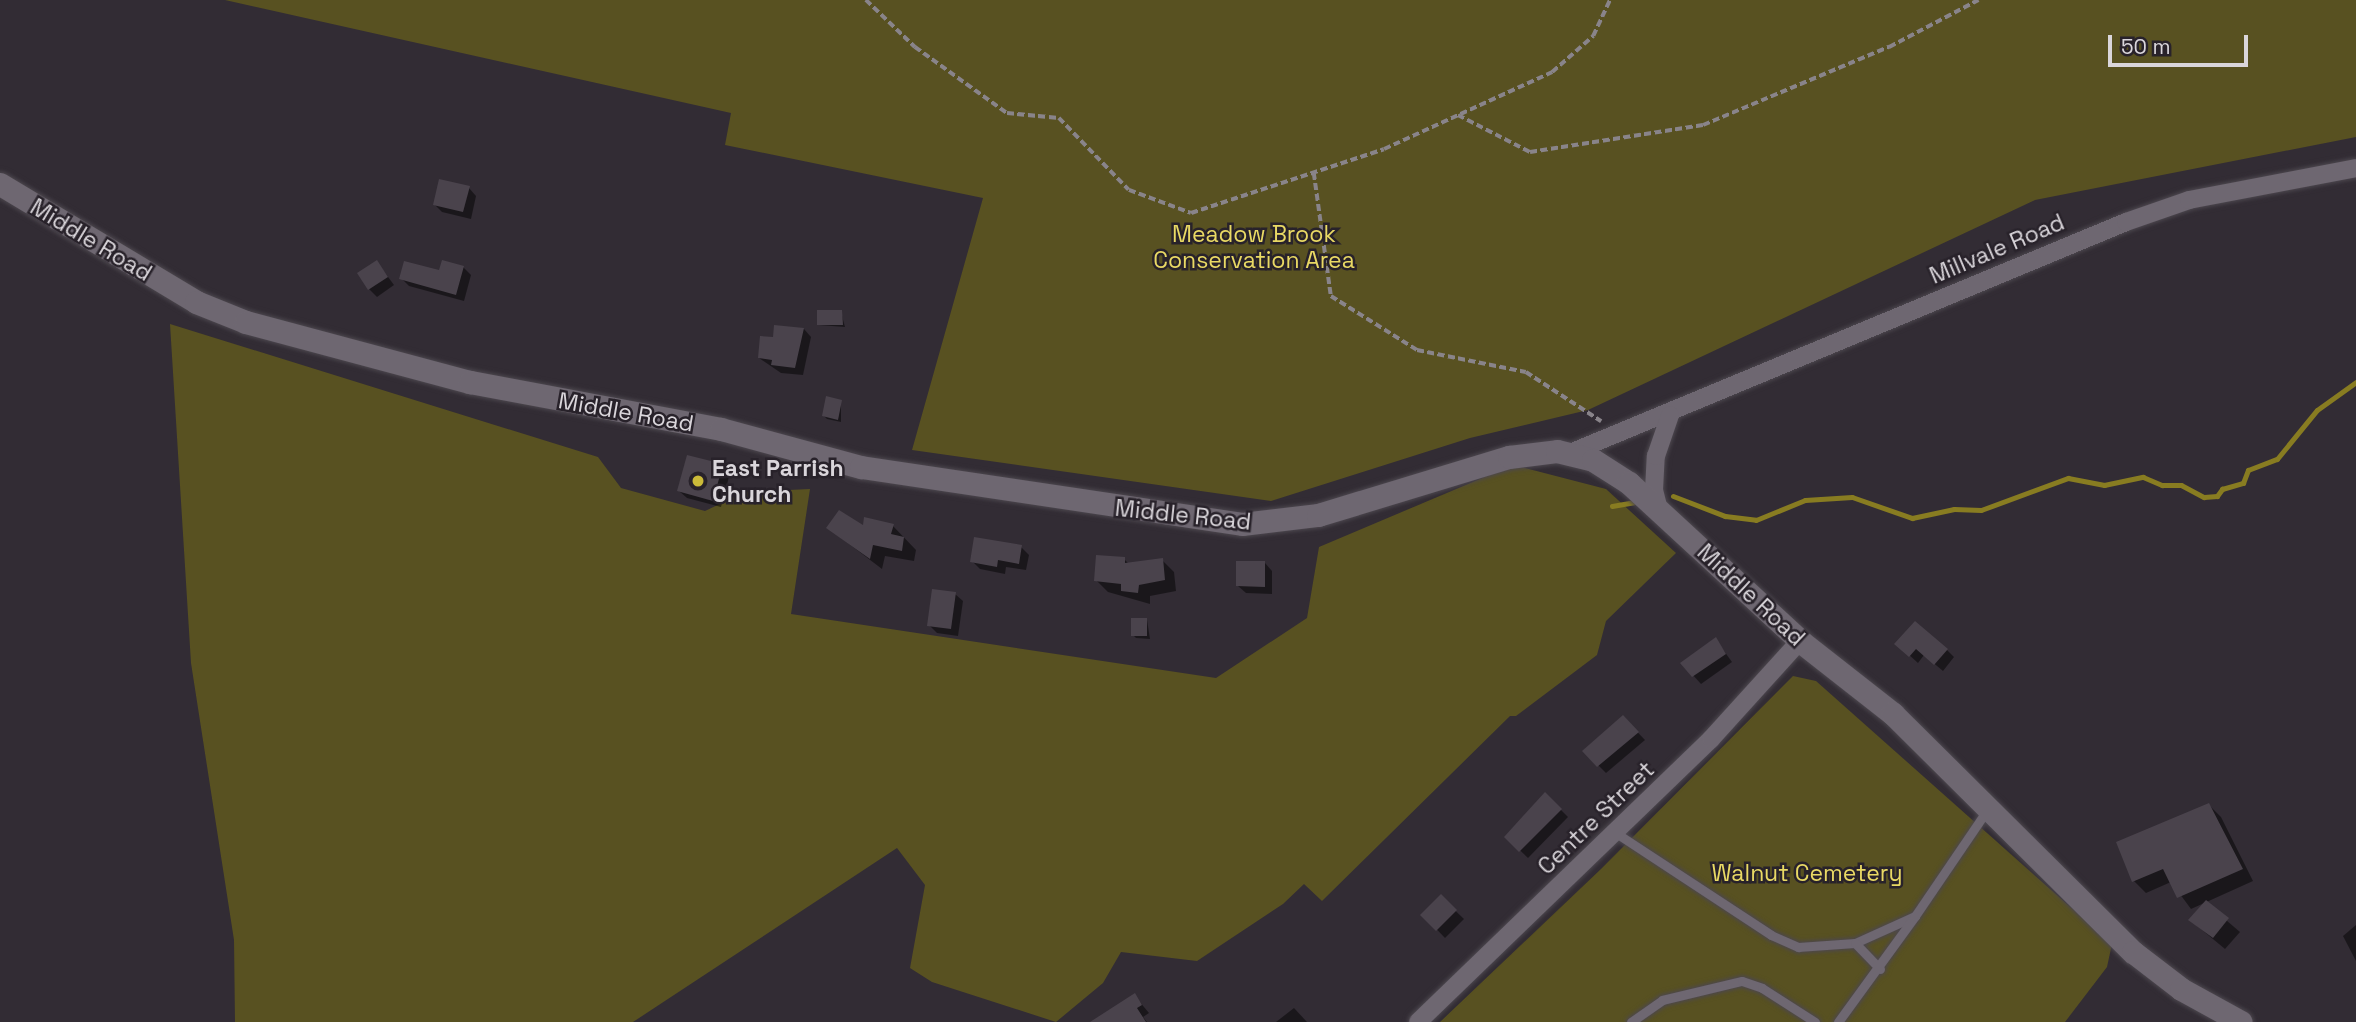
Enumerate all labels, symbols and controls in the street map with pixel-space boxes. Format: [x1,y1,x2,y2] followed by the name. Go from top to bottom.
[2111,21,2251,65] scale bar
[2121,33,2171,60] text: 50 m
[25,193,157,287] street label: Middle Road
[1925,208,2069,290] street label: Millvale Road
[1153,220,1355,274] park label: Meadow Brook Conservation Area
[556,387,696,437] street label: Middle Road
[712,454,844,508] place label: East Parrish Church
[690,473,706,489] marker: East Parrish Church
[1114,494,1252,536] street label: Middle Road
[1692,538,1810,652] street label: Middle Road
[1532,756,1660,880] street label: Centre Street
[1711,859,1903,887] park label: Walnut Cemetery

